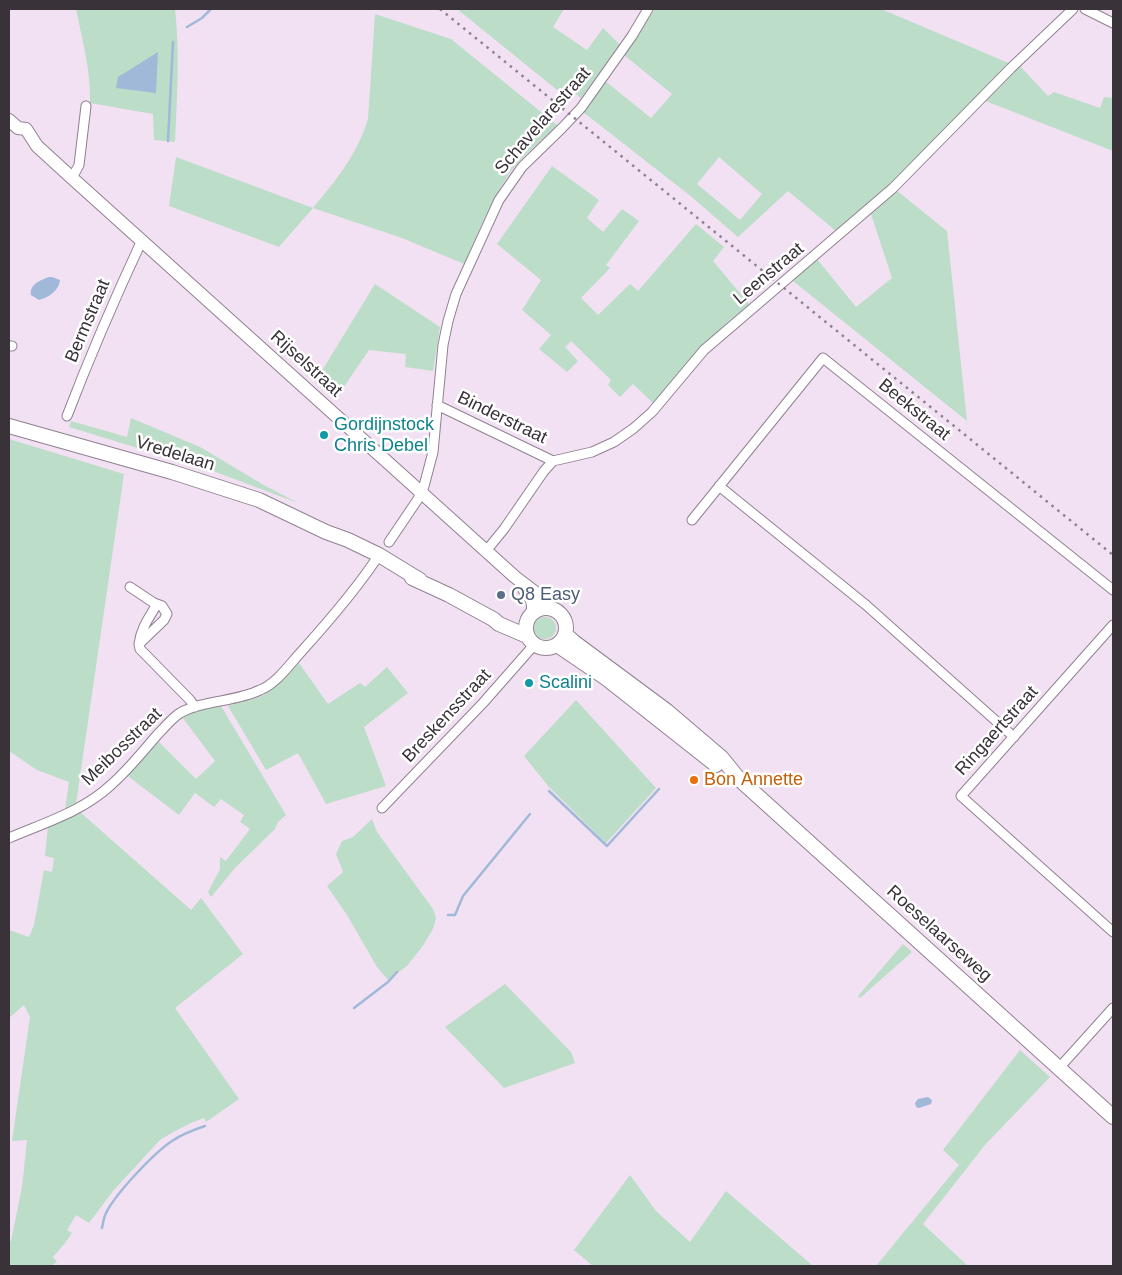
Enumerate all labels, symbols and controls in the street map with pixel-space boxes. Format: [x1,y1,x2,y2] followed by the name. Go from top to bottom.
[491,63,595,179] street label: Schavelarestraat
[729,238,809,310] street label: Leenstraat
[61,276,115,366] street label: Bermstraat
[266,326,346,402] street label: Rijselstraat
[874,375,954,445] street label: Beekstraat
[454,387,550,449] street label: Binderstraat
[334,414,434,456] place label: Gordijnstock Chris Debel
[318,429,330,441] marker: Gordijnstock Chris Debel
[133,432,217,476] street label: Vredelaan
[511,584,580,606] place label: Q8 Easy
[495,589,507,601] marker: Q8 Easy
[398,665,496,767] street label: Breskensstraat
[539,672,592,694] place label: Scalini
[523,677,535,689] marker: Scalini
[951,682,1043,780] street label: Ringaertstraat
[77,703,167,791] street label: Meibosstraat
[704,769,803,791] place label: Bon Annette
[688,774,700,786] marker: Bon Annette
[882,881,996,987] street label: Roeselaarseweg

